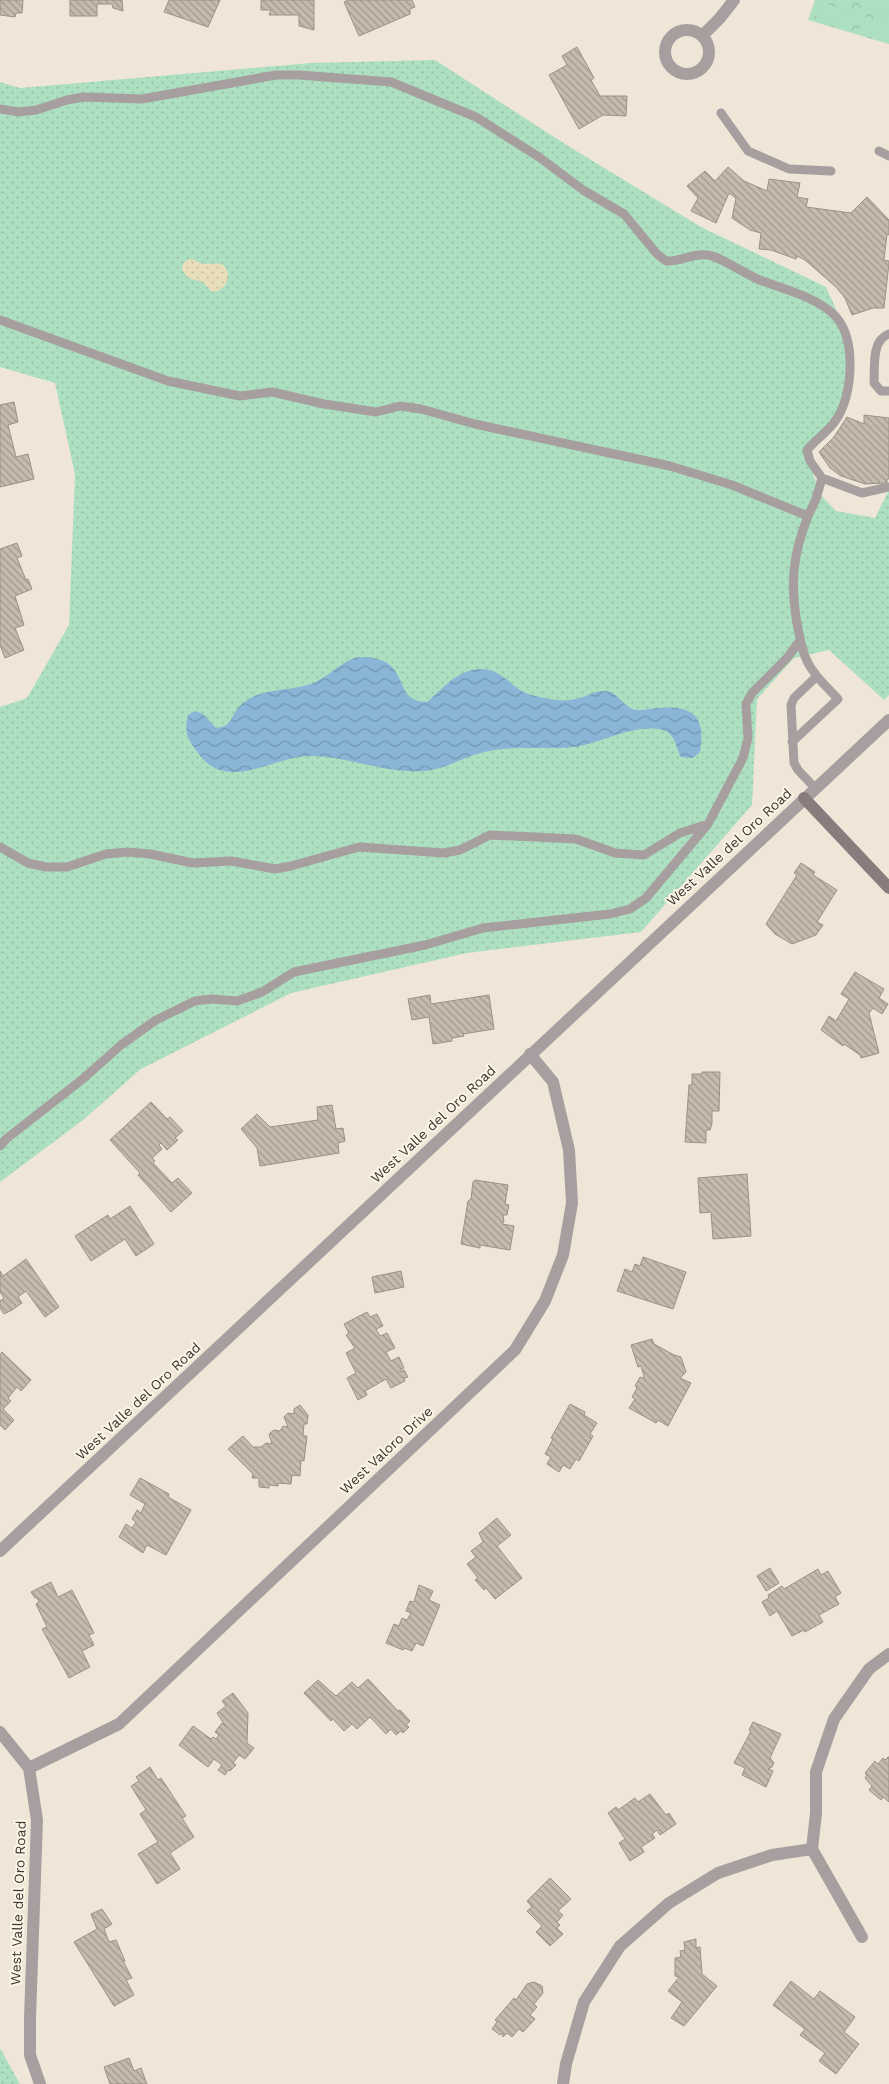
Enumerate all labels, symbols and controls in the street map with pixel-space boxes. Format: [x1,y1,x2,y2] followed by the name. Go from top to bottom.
[663,785,795,909] street label: West Valle del Oro Road
[367,1062,499,1186] street label: West Valle del Oro Road
[72,1339,204,1463] street label: West Valle del Oro Road
[336,1403,436,1497] street label: West Valoro Drive
[7,1820,29,1986] street label: West Valle del Oro Road

